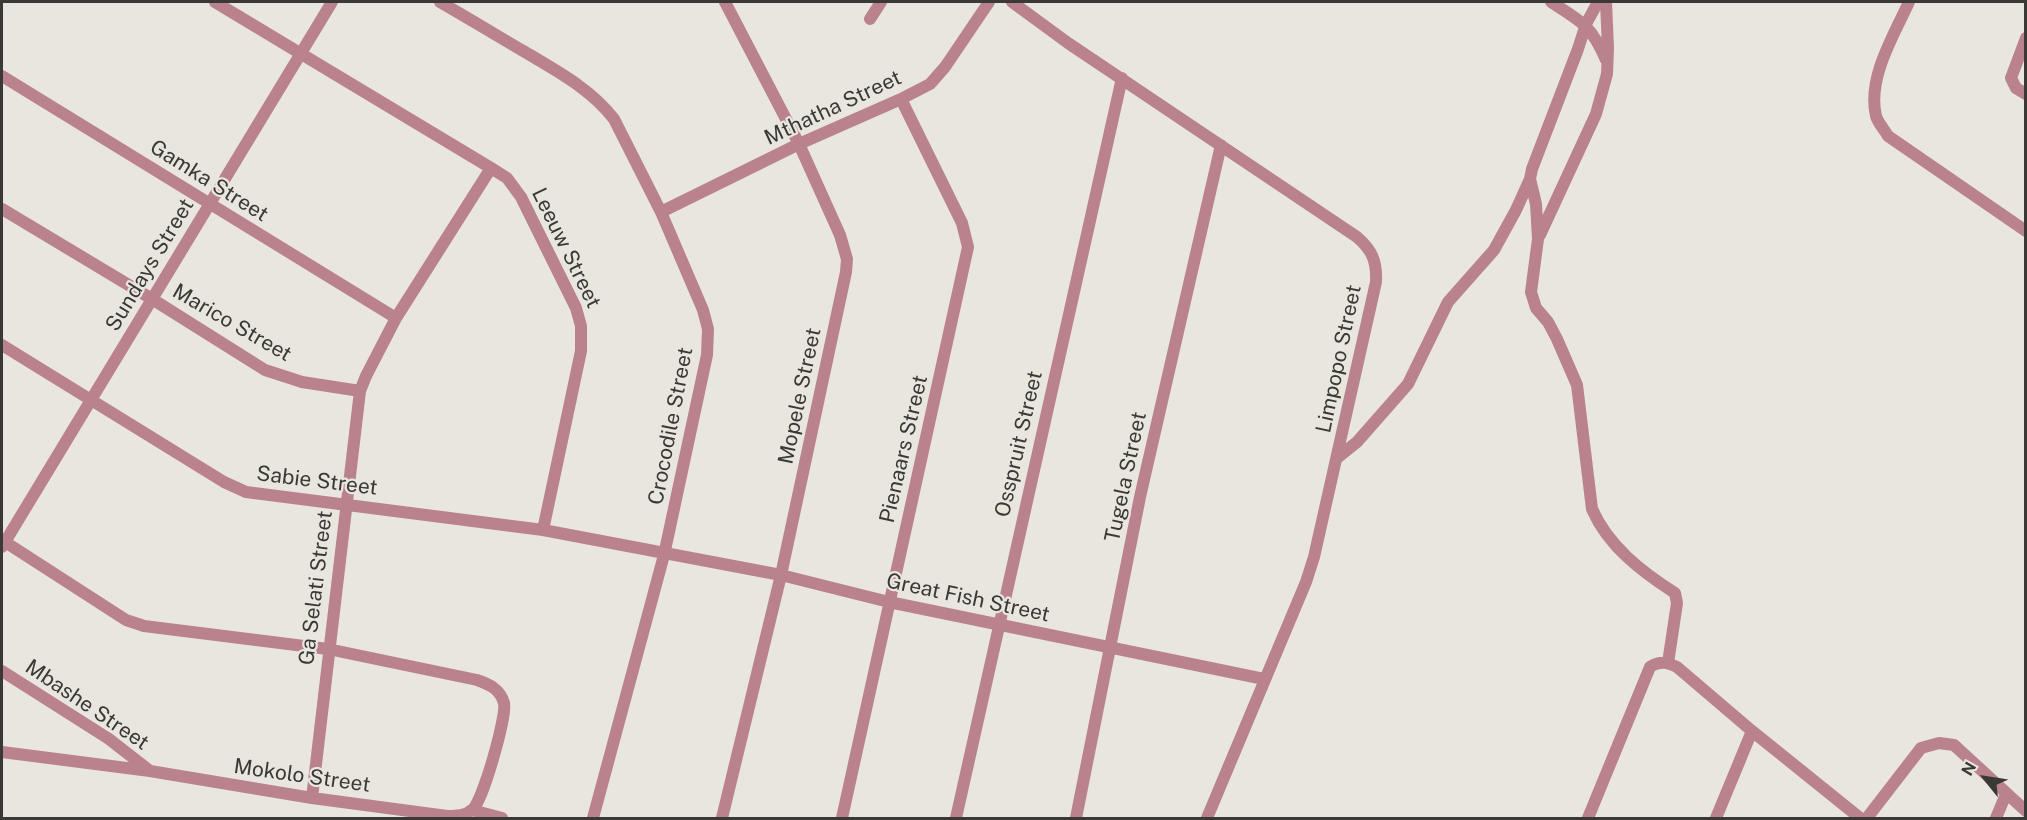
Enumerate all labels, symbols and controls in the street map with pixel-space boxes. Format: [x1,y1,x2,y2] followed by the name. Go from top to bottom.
[761,65,905,151] street label: Mthatha Street
[145,135,273,227] street label: Gamka Street
[526,184,606,312] street label: Leeuw Street
[100,194,200,336] street label: Sundays Street
[168,279,296,367] street label: Marico Street
[1311,283,1367,435] street label: Limpopo Street
[773,325,827,467] street label: Mopele Street
[643,345,699,507] street label: Crocodile Street
[990,368,1048,520] street label: Osspruit Street
[875,373,933,525] street label: Pienaars Street
[1100,410,1152,544] street label: Tugela Street
[255,461,379,501] street label: Sabie Street
[294,509,338,667] street label: Ga Selati Street
[884,568,1052,628] street label: Great Fish Street
[20,654,154,756] street label: Mbashe Street
[1955,748,2015,808] north arrow
[232,754,372,798] street label: Mokolo Street
[1958,759,1980,779] text: N

